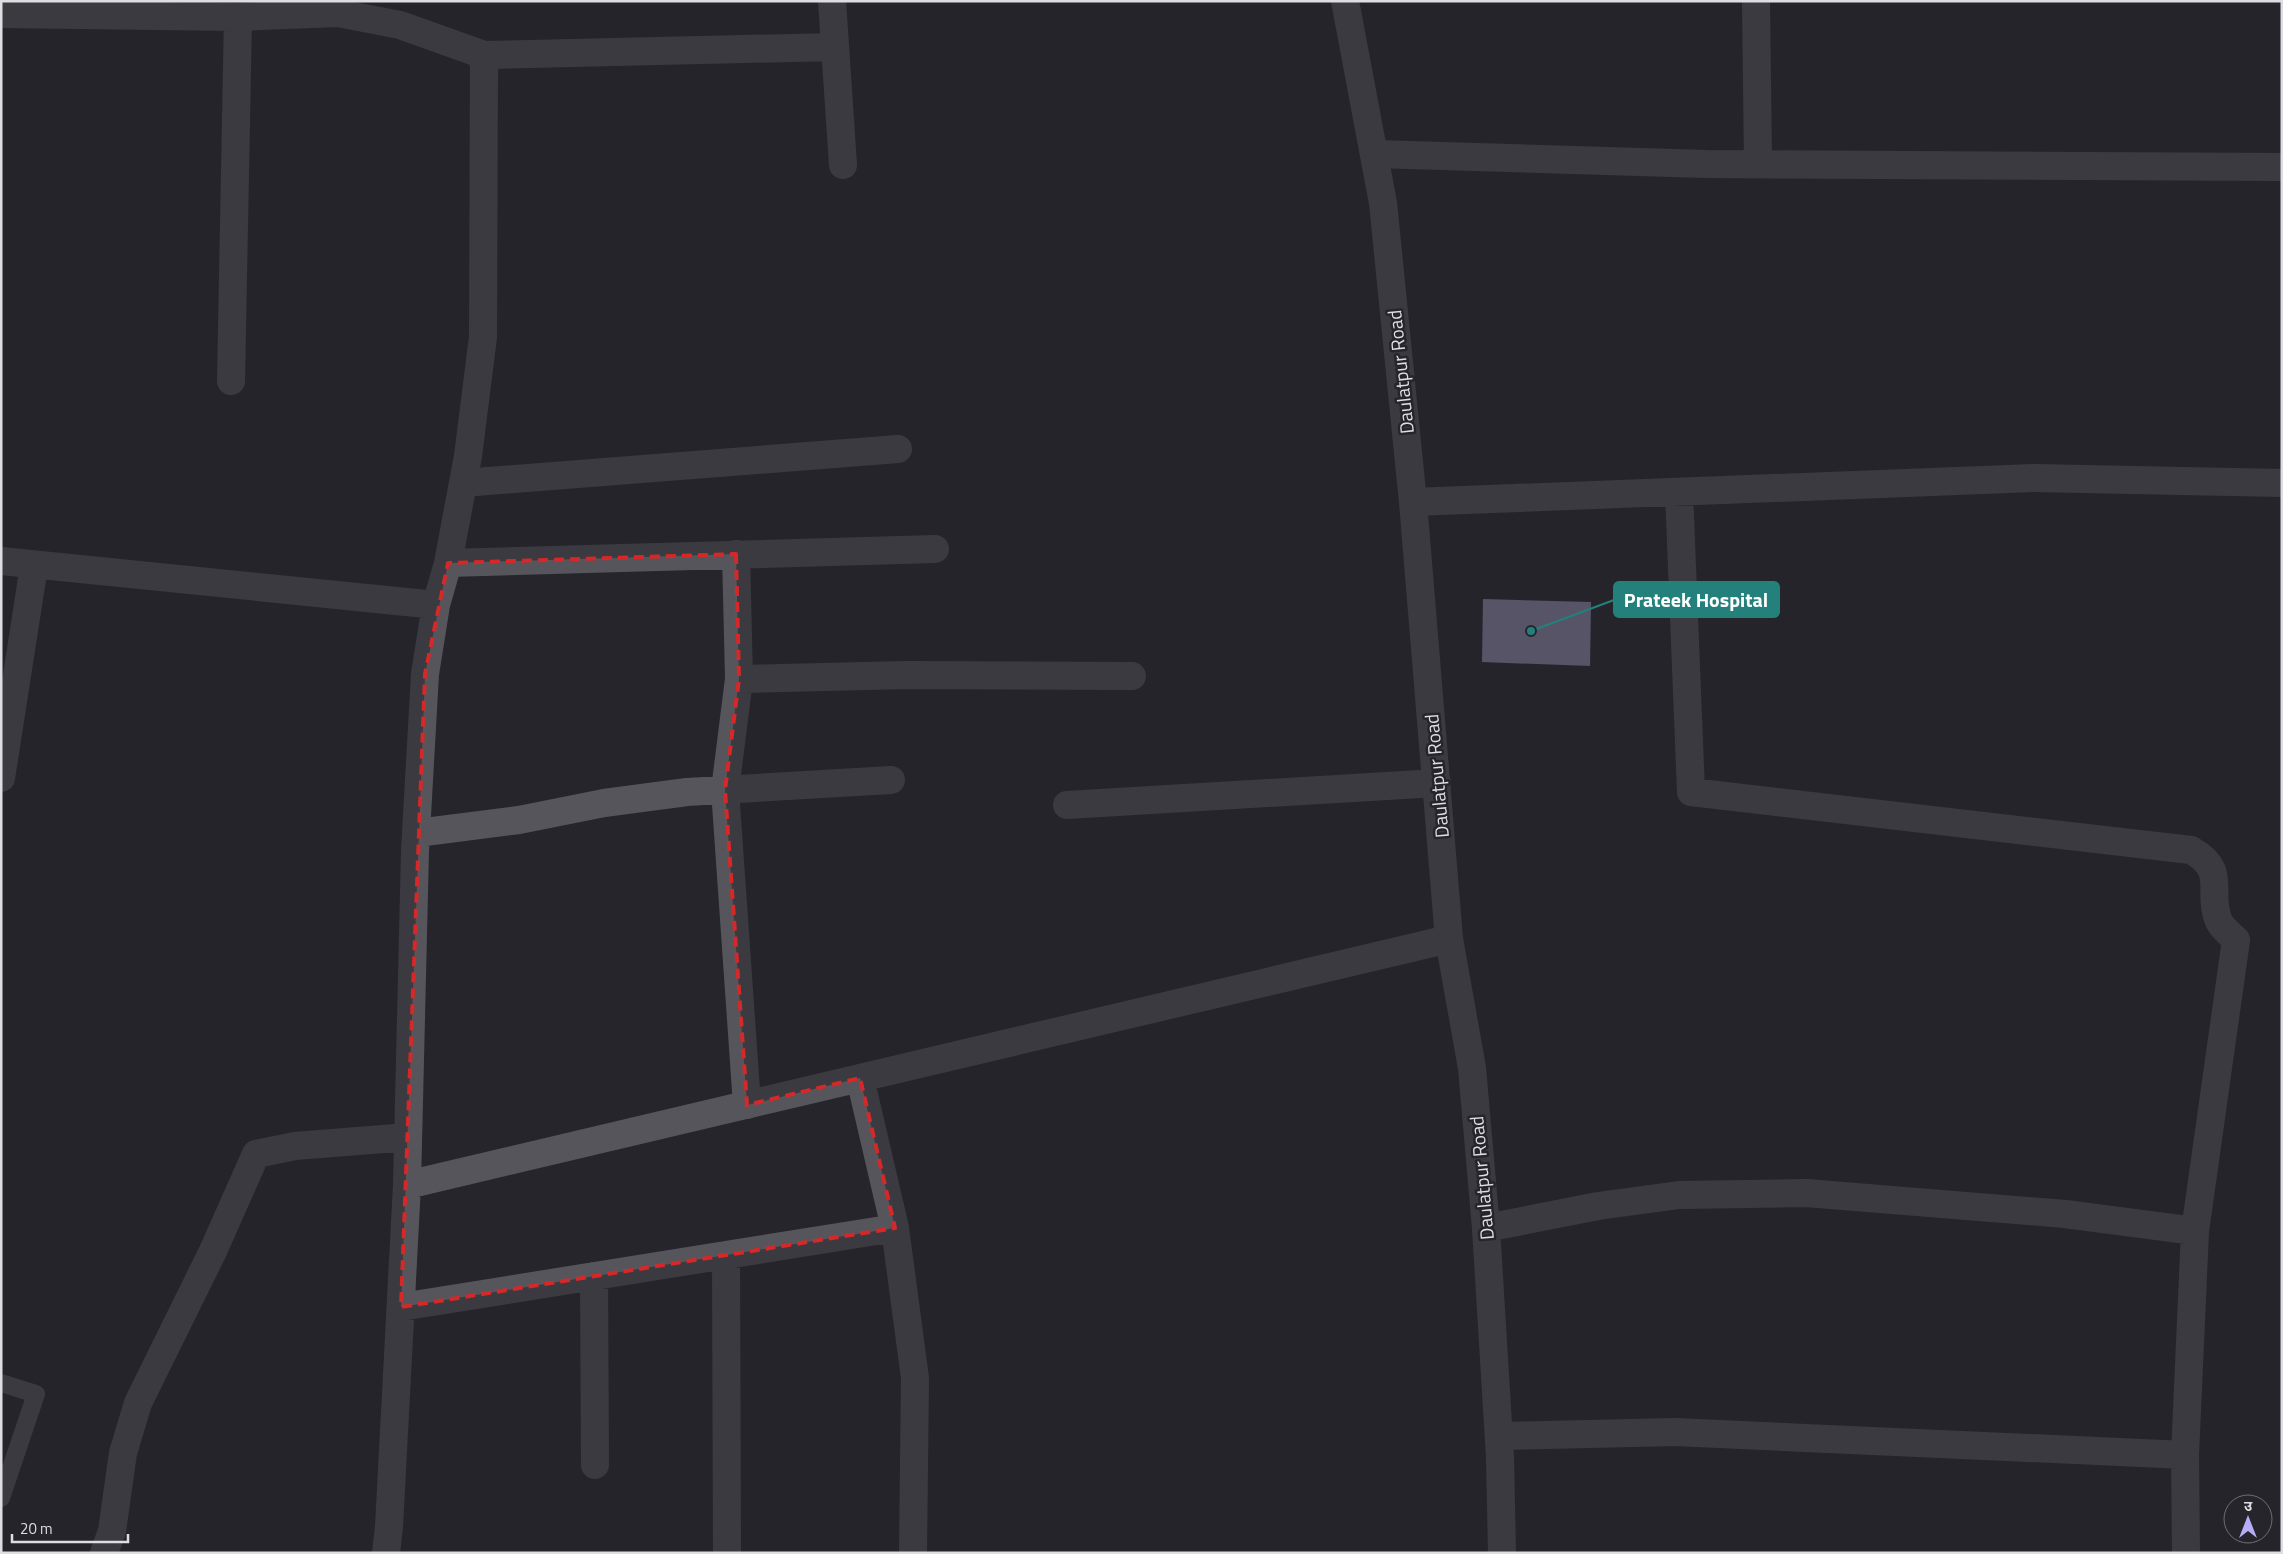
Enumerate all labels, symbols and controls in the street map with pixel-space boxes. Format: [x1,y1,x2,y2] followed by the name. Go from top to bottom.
[1379,309,1421,435] street label: Daulatpur Road
[1614,582,1779,617] callout: Prateek Hospital
[1624,584,1768,615] text: Prateek Hospital
[1416,713,1456,839] street label: Daulatpur Road
[1461,1115,1501,1241] street label: Daulatpur Road
[2223,1494,2273,1544] north arrow
[2244,1495,2253,1516] text: उ
[12,1512,129,1544] scale bar
[20,1517,53,1540] text: 20 m

